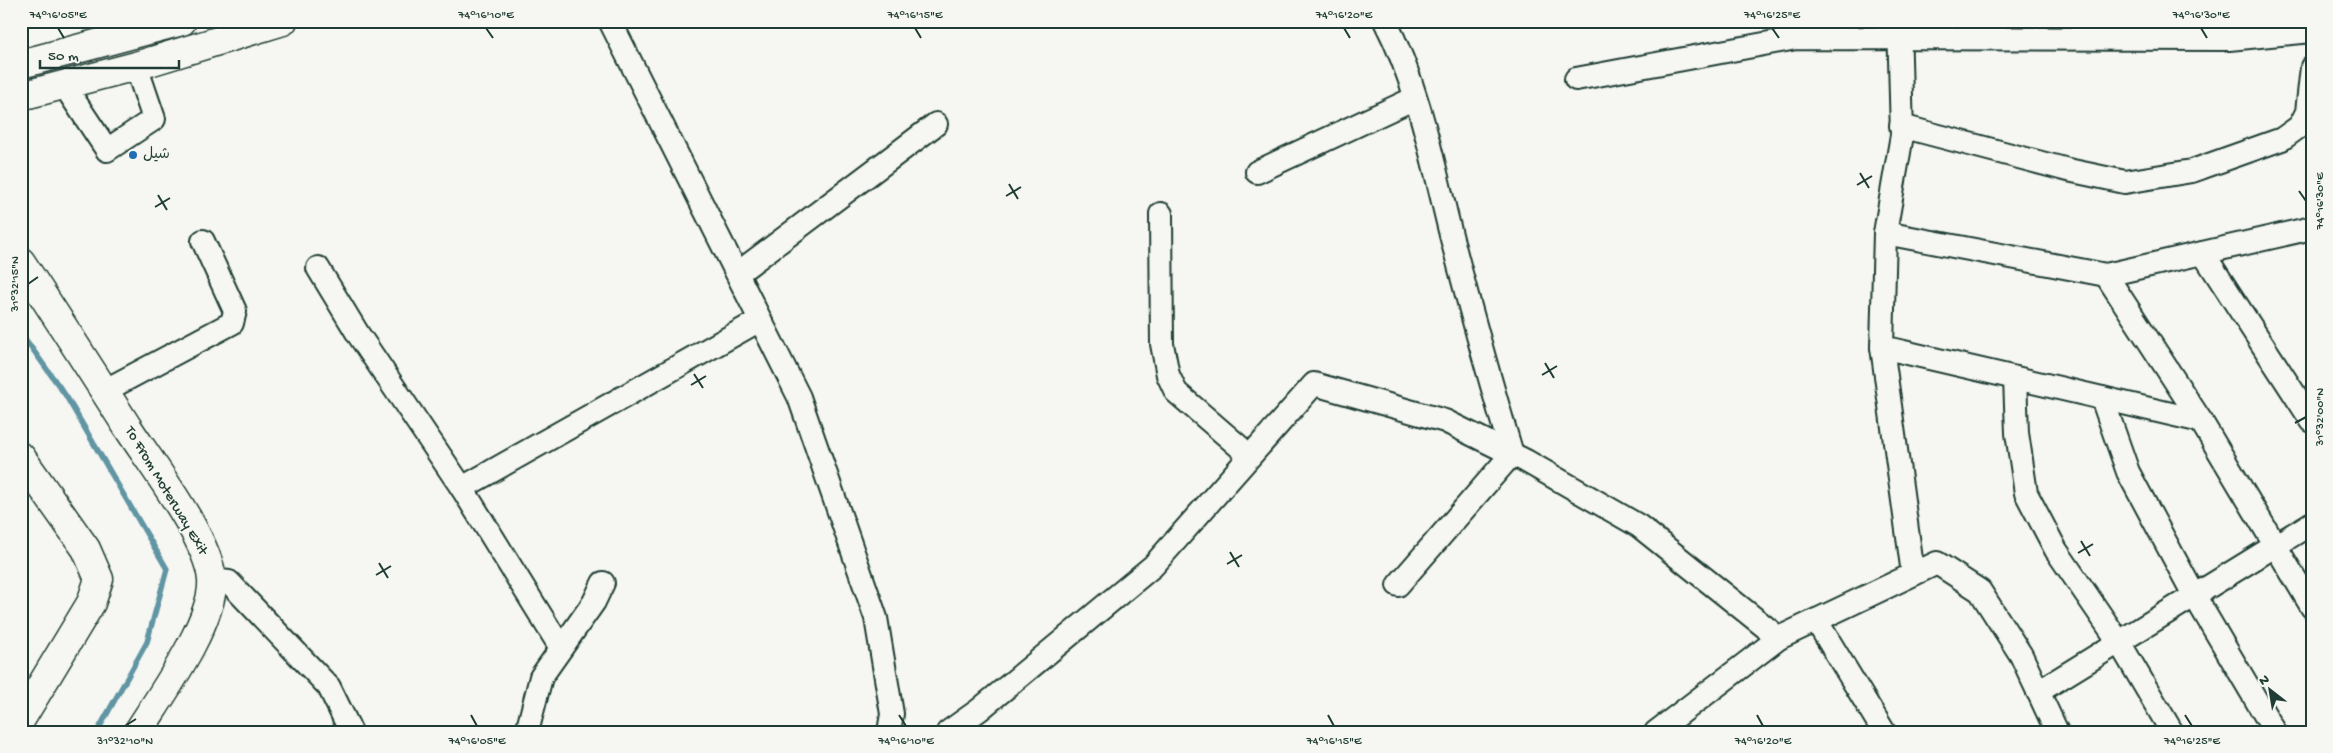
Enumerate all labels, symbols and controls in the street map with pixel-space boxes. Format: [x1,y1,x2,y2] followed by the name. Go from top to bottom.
[29,9,87,23] text: 74°16'05"E
[457,9,514,23] text: 74°16'10"E
[887,9,943,23] text: 74°16'15"E
[1315,9,1373,23] text: 74°16'20"E
[1743,9,1800,23] text: 74°16'25"E
[2172,9,2230,23] text: 74°16'30"E
[40,38,179,70] scale bar
[48,48,79,66] text: 50 m
[143,146,170,164] place label: شیل
[127,149,139,161] marker: شیل
[2314,172,2328,230] text: 74°16'30"E
[9,256,23,313] text: 31°32'15"N
[2314,388,2328,447] text: 31°32'00"N
[120,423,213,560] street label: To From Moterway Exit
[2246,666,2296,716] north arrow
[2256,671,2273,691] text: N
[96,735,153,749] text: 31°32'10"N
[448,735,506,749] text: 74°16'05"E
[877,735,934,749] text: 74°16'10"E
[1306,735,1362,749] text: 74°16'15"E
[1734,735,1792,749] text: 74°16'20"E
[2163,735,2220,749] text: 74°16'25"E

